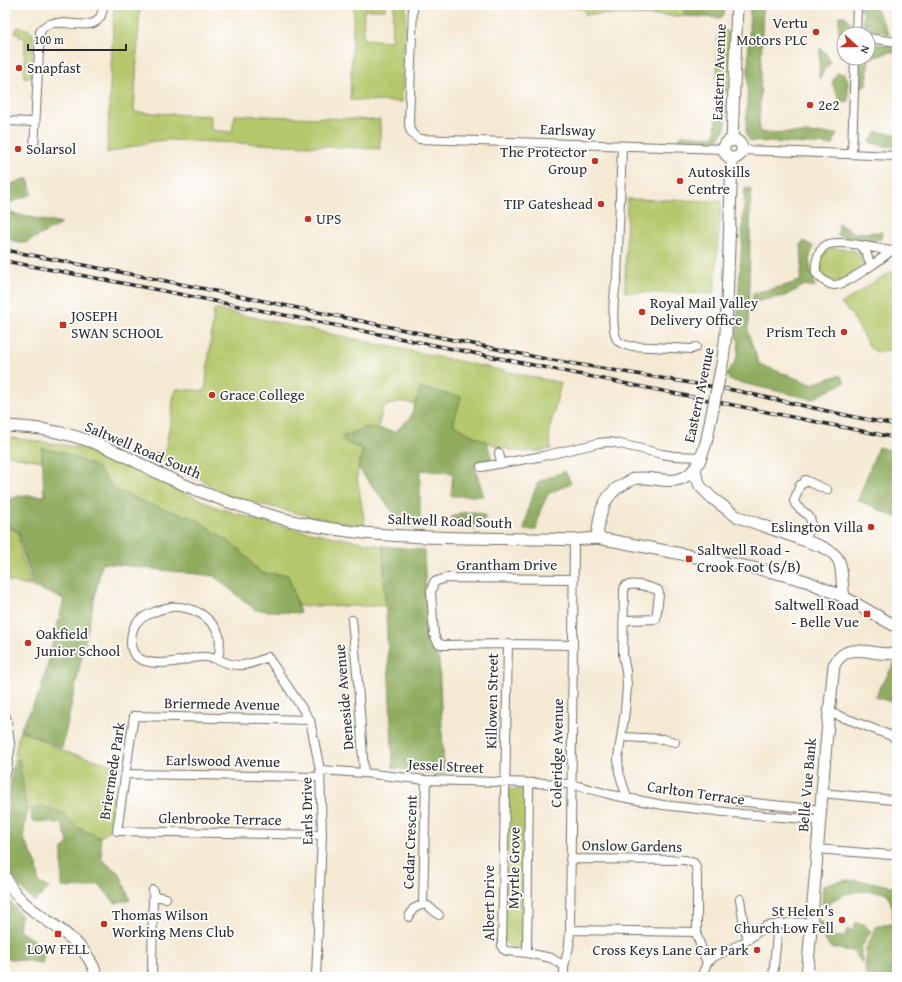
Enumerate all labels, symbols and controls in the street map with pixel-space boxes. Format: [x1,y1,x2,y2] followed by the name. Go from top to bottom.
[736,12,809,50] place label: Vertu Motors PLC
[706,23,731,121] street label: Eastern Avenue
[28,26,126,52] scale bar
[836,26,876,66] north arrow
[811,27,821,37] marker: Vertu Motors PLC
[34,31,64,48] text: 100 m
[856,43,874,56] text: N
[27,57,82,78] place label: Snapfast
[14,63,24,73] marker: Snapfast
[818,94,839,115] place label: 2e2
[805,100,815,110] marker: 2e2
[540,118,597,141] street label: Earlsway
[26,138,76,159] place label: Solarsol
[500,141,587,179] place label: The Protector Group
[13,144,23,154] marker: Solarsol
[590,156,600,166] marker: The Protector Group
[688,161,750,199] place label: Autoskills Centre
[675,176,685,186] marker: Autoskills Centre
[504,193,593,214] place label: TIP Gateshead
[596,199,606,209] marker: TIP Gateshead
[316,208,341,229] place label: UPS
[303,214,313,224] marker: UPS
[650,292,759,330] place label: Royal Mail Valley Delivery Office
[69,305,164,343] place label: JOSEPH SWAN SCHOOL
[637,307,647,317] marker: Royal Mail Valley Delivery Office
[58,320,68,330] marker: JOSEPH SWAN SCHOOL
[766,321,837,342] place label: Prism Tech
[839,327,849,337] marker: Prism Tech
[678,345,719,445] street label: Eastern Avenue
[220,384,305,405] place label: Grace College
[207,390,217,400] marker: Grace College
[82,416,205,484] street label: Saltwell Road South
[387,508,513,533] street label: Saltwell Road South
[771,516,863,537] place label: Eslington Villa
[866,522,876,532] marker: Eslington Villa
[697,539,801,577] place label: Saltwell Road - Crook Foot (S/B)
[457,554,557,575] street label: Grantham Drive
[684,554,694,564] marker: Saltwell Road - Crook Foot (S/B)
[775,594,859,632] place label: Saltwell Road - Belle Vue
[862,609,872,619] marker: Saltwell Road - Belle Vue
[34,623,120,661] place label: Oakfield Junior School
[23,638,33,648] marker: Oakfield Junior School
[328,643,359,751] street label: Deneside Avenue
[480,652,503,749] street label: Killowen Street
[164,692,280,715] street label: Briermede Avenue
[545,698,568,808] street label: Coleridge Avenue
[93,720,130,821] street label: Briermede Park
[792,737,821,833] street label: Belle Vue Bank
[166,749,280,772] street label: Earlswood Avenue
[405,753,485,778] street label: Jessel Street
[646,775,746,810] street label: Carlton Terrace
[295,777,318,845] street label: Earls Drive
[397,794,422,889] street label: Cedar Crescent
[158,807,282,830] street label: Glenbrooke Terrace
[502,827,525,909] street label: Myrtle Grove
[582,834,682,857] street label: Onslow Gardens
[478,865,499,941] street label: Albert Drive
[734,900,834,938] place label: St Helen's Church Low Fell
[112,904,235,942] place label: Thomas Wilson Working Mens Club
[837,915,847,925] marker: St Helen's Church Low Fell
[99,919,109,929] marker: Thomas Wilson Working Mens Club
[53,929,63,939] marker: LOW FELL
[27,938,90,959] place label: LOW FELL
[593,939,749,960] place label: Cross Keys Lane Car Park
[752,945,762,955] marker: Cross Keys Lane Car Park

